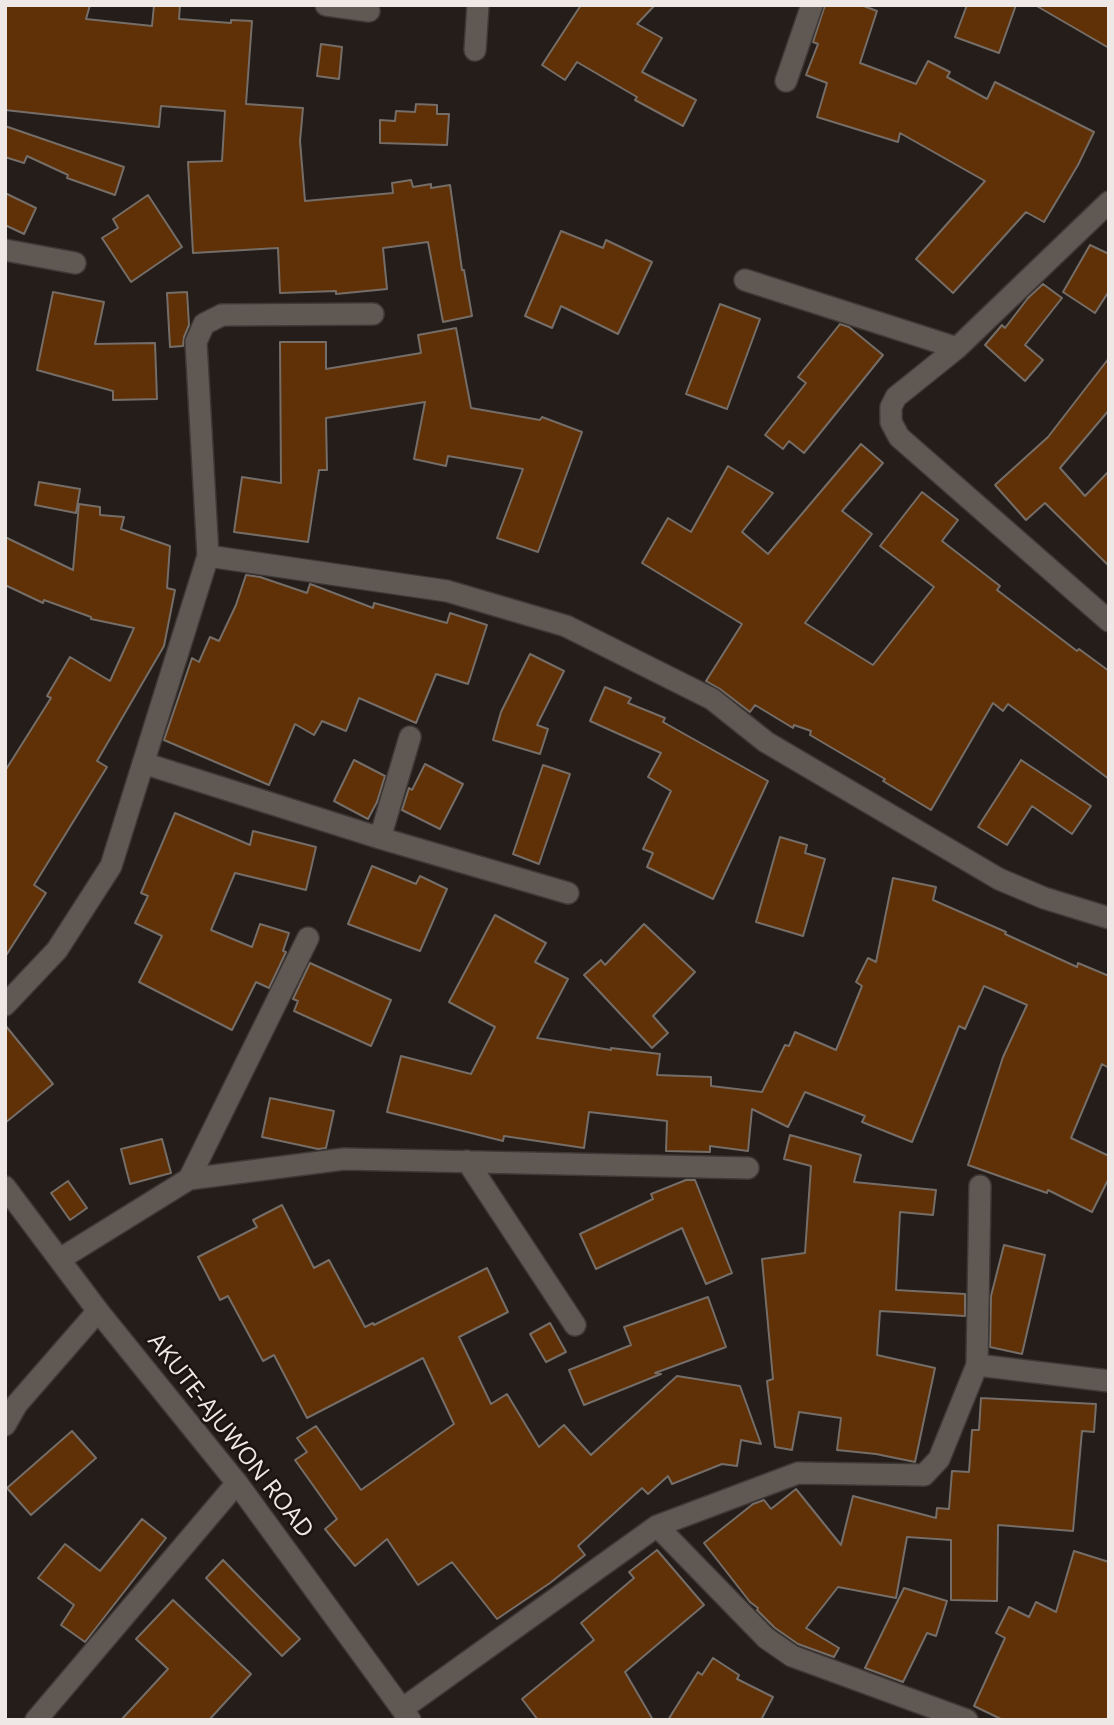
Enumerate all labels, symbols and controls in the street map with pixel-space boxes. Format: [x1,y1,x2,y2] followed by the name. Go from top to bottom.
[141,1328,319,1544] street label: AKUTE-AJUWON ROAD

